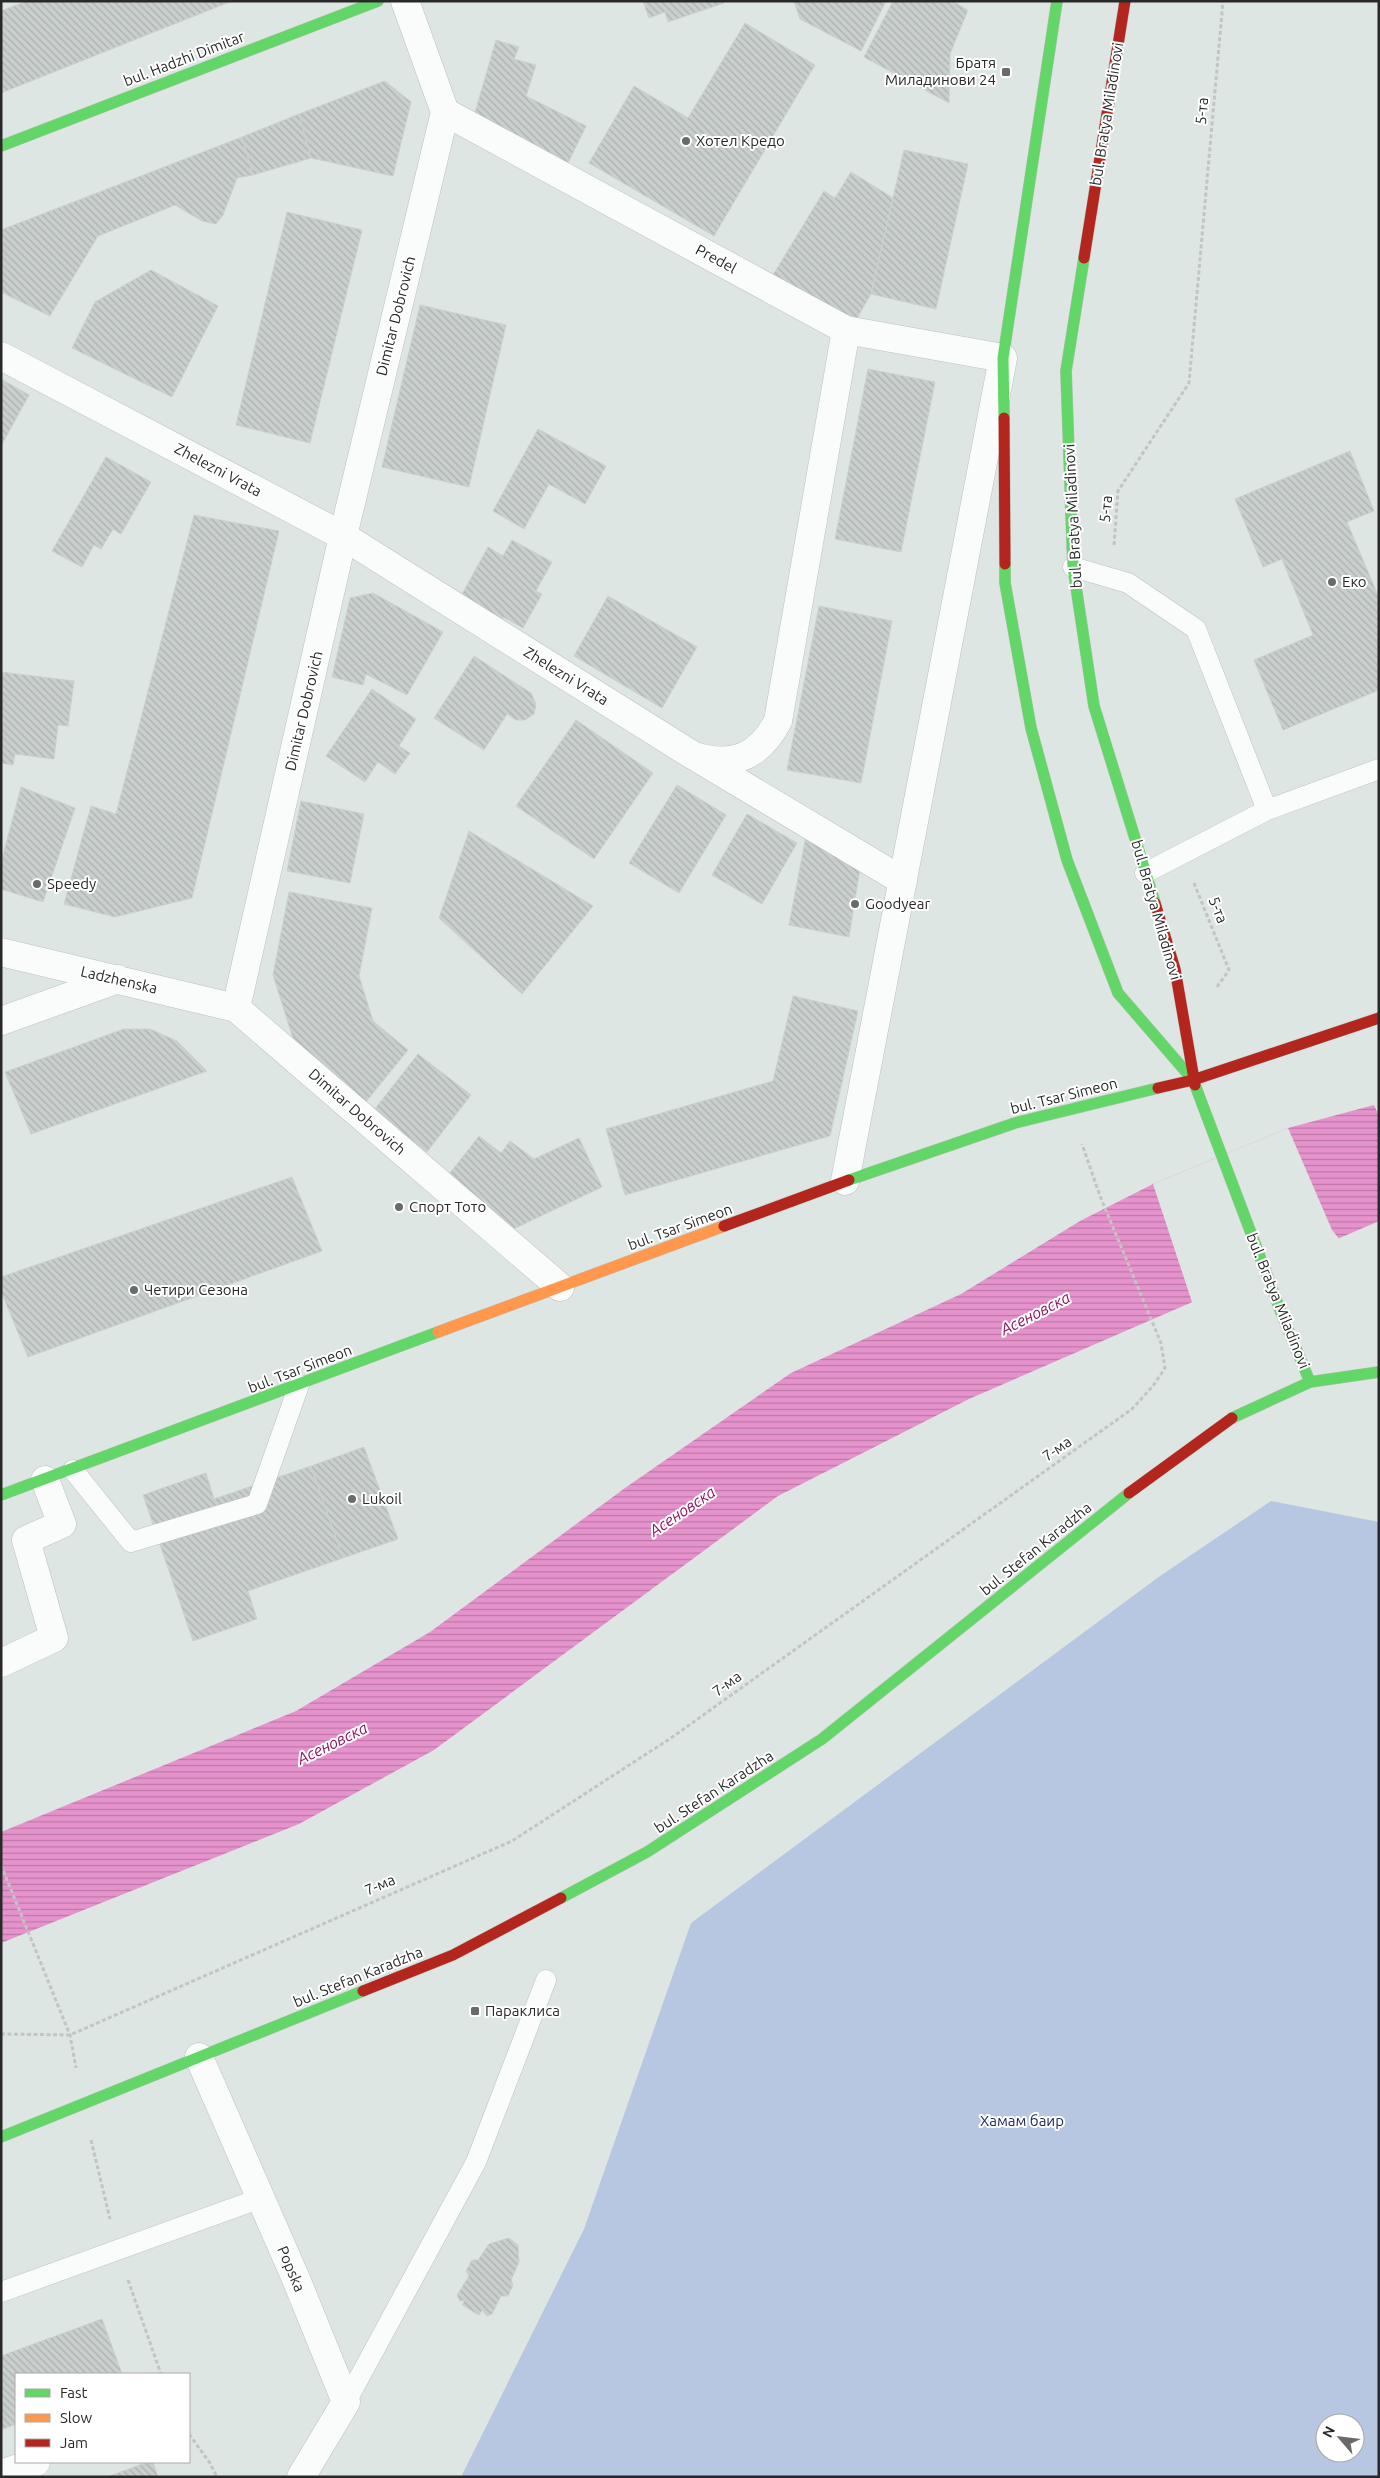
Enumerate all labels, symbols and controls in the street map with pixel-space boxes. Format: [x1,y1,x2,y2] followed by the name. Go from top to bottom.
[121,28,247,89] street label: bul. Hadzhi Dimitar
[1087,41,1126,187] street label: bul. Bratya Miladinovi
[885,54,996,88] place label: Братя Миладинови 24
[1000,66,1012,78] marker: Братя Миладинови 24
[1192,97,1211,125] street label: 5-та
[696,132,785,149] place label: Хотел Кредо
[680,135,692,147] marker: Хотел Кредо
[693,241,740,276] street label: Predel
[372,254,419,377] street label: Dimitar Dobrovich
[172,439,265,500] street label: Zhelezni Vrata
[1060,443,1085,589] street label: bul. Bratya Miladinovi
[1096,495,1115,523] street label: 5-та
[1342,573,1367,590] place label: Еко
[1326,576,1338,588] marker: Еко
[521,643,612,708] street label: Zhelezni Vrata
[281,649,326,773] street label: Dimitar Dobrovich
[1128,838,1185,982] street label: bul. Bratya Miladinovi
[47,875,96,892] place label: Speedy
[31,878,43,890] marker: Speedy
[1205,894,1231,926] street label: 5-та
[865,895,930,912] place label: Goodyear
[849,898,861,910] marker: Goodyear
[79,962,159,997] street label: Ladzhenska
[305,1065,409,1158] street label: Dimitar Dobrovich
[1009,1074,1119,1117] street label: bul. Tsar Simeon
[409,1198,486,1215] place label: Спорт Тото
[625,1200,734,1253] street label: bul. Tsar Simeon
[393,1201,405,1213] marker: Спорт Тото
[1243,1231,1313,1371] street label: bul. Bratya Miladinovi
[144,1281,248,1298] place label: Четири Сезона
[128,1284,140,1296] marker: Четири Сезона
[996,1288,1073,1339] water label: Асеновска
[246,1341,354,1396] street label: bul. Tsar Simeon
[1039,1433,1074,1465] street label: 7-ма
[645,1482,719,1540] water label: Асеновска
[362,1490,402,1507] place label: Lukoil
[346,1493,358,1505] marker: Lukoil
[977,1499,1095,1599] street label: bul. Stefan Karadzha
[709,1667,744,1700] street label: 7-ма
[293,1718,370,1768] water label: Асеновска
[651,1747,776,1836] street label: bul. Stefan Karadzha
[362,1871,398,1899] street label: 7-ма
[291,1943,425,2010] street label: bul. Stefan Karadzha
[485,2002,560,2019] place label: Параклиса
[469,2005,481,2017] marker: Параклиса
[980,2112,1064,2129] park label: Хамам баир
[274,2243,309,2294] street label: Popska
[15,2373,190,2463] legend
[60,2384,88,2401] text: Fast
[60,2409,93,2426] text: Slow
[1315,2413,1365,2463] north arrow
[1319,2424,1338,2440] text: N
[60,2434,88,2451] text: Jam

